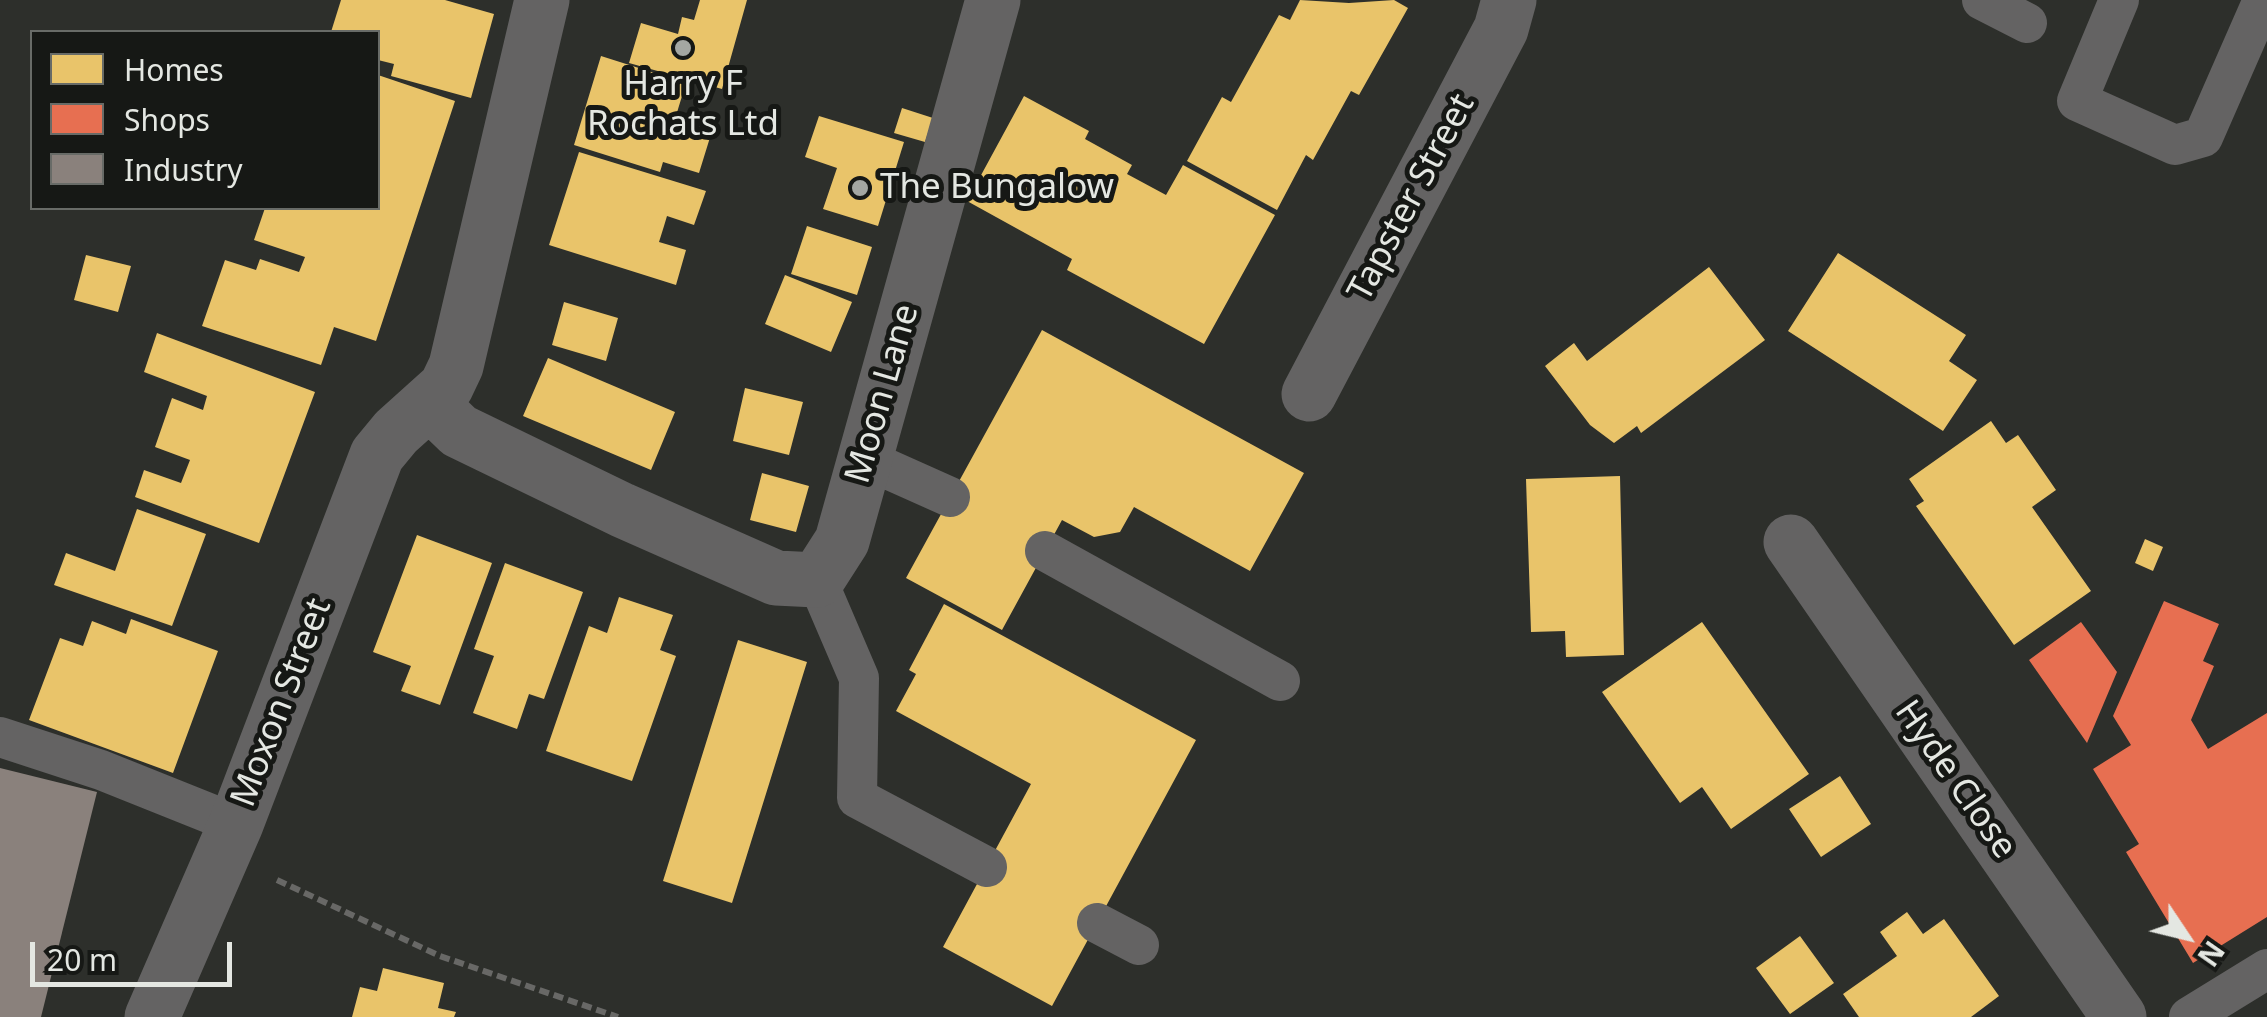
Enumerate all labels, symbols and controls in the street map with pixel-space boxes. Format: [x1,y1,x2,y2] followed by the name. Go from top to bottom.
[30,30,380,210] legend
[672,37,694,59] marker: Harry F Rochats Ltd
[124,49,224,90] text: Homes
[587,64,779,146] place label: Harry F Rochats Ltd
[1340,87,1484,309] street label: Tapster Street
[124,99,210,140] text: Shops
[124,149,243,190] text: Industry
[880,167,1114,209] place label: The Bungalow
[849,177,871,199] marker: The Bungalow
[837,300,929,488] street label: Moon Lane
[223,593,341,813] street label: Moxon Street
[1885,693,2025,867] street label: Hyde Close
[2137,887,2237,987] north arrow
[35,922,238,984] scale bar
[2189,934,2234,974] text: N
[47,939,117,980] text: 20 m

